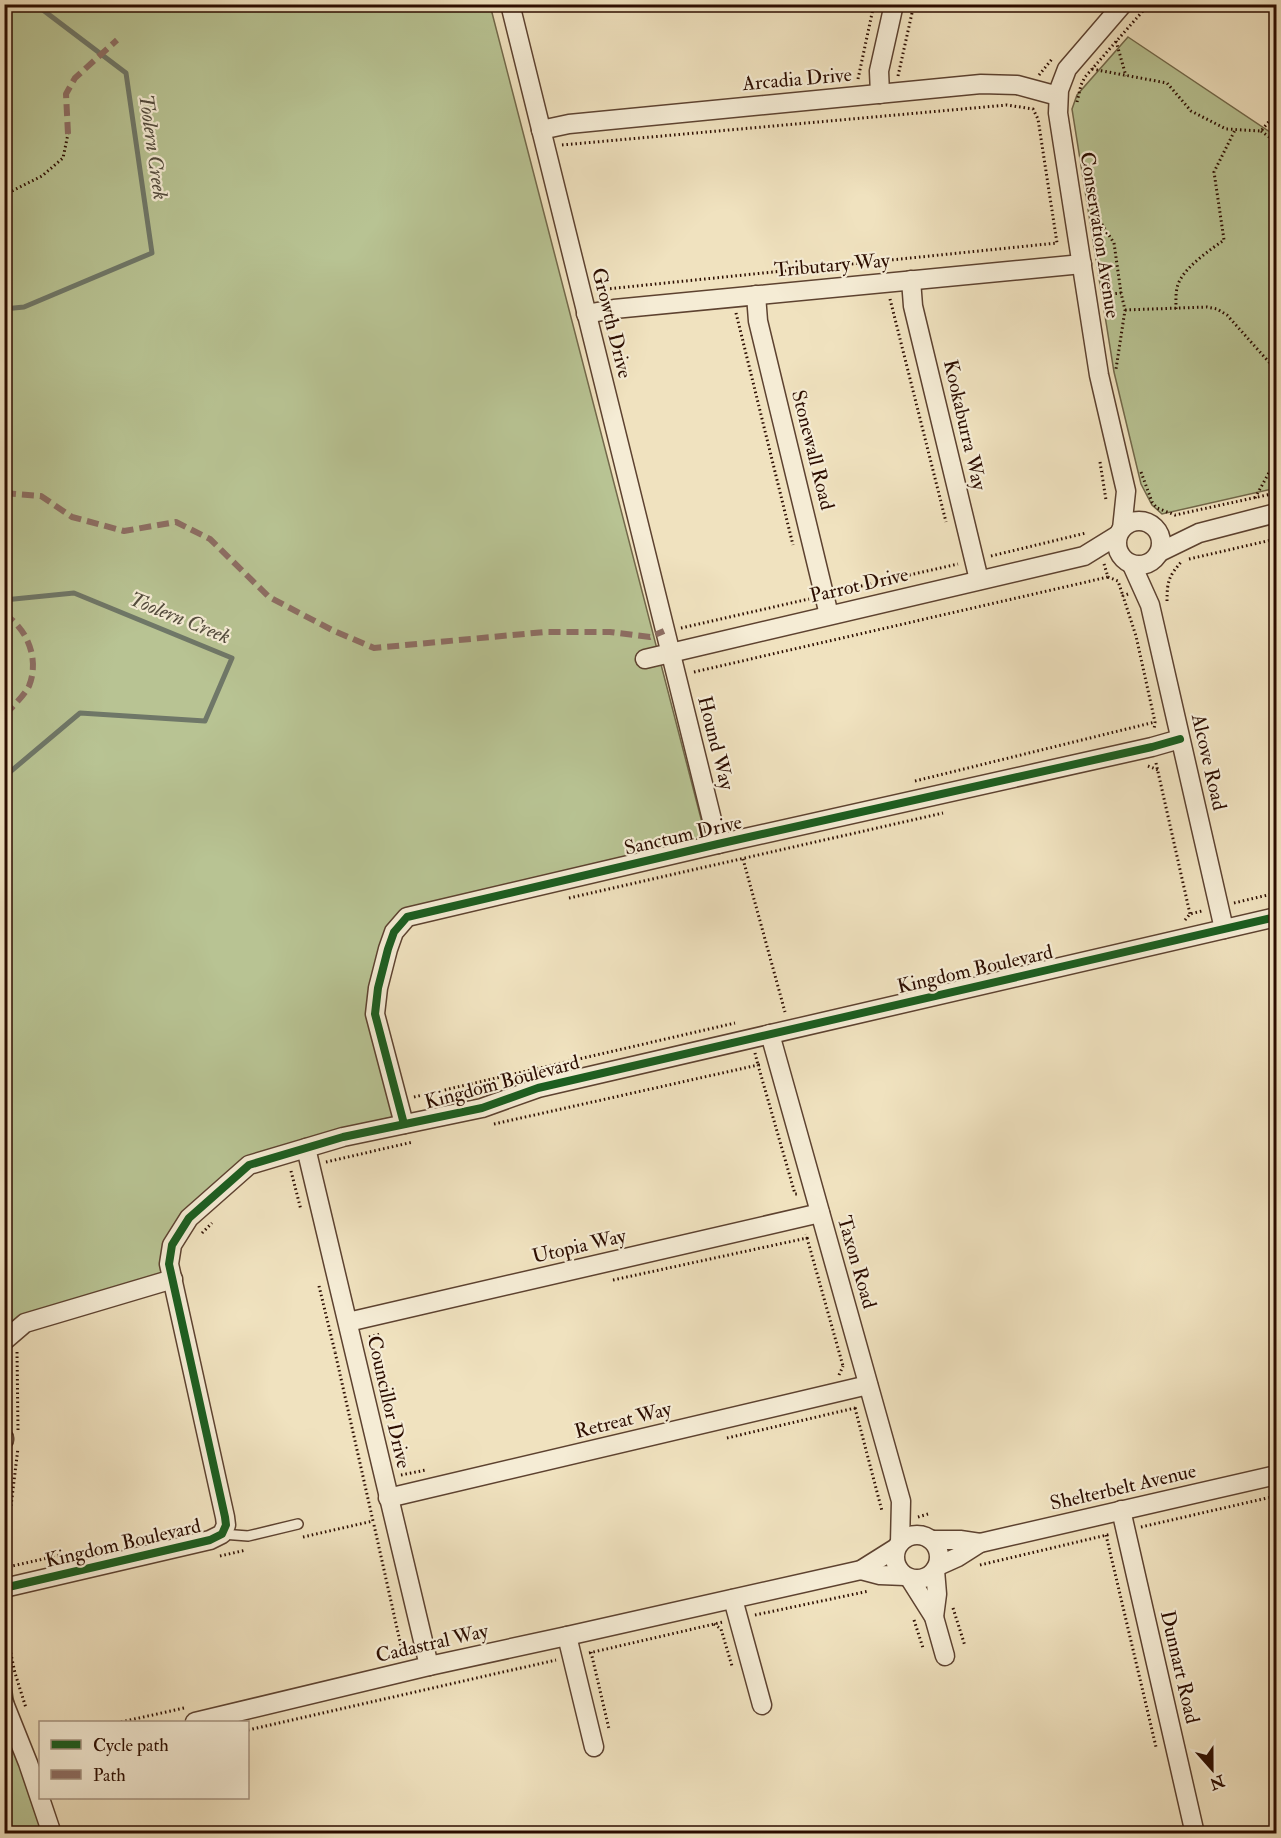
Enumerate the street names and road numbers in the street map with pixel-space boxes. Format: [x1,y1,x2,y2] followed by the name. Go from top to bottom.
[740,62,853,96] street label: Arcadia Drive
[1075,150,1125,320] street label: Conservation Avenue
[773,247,892,283] street label: Tributary Way
[586,265,638,381] street label: Growth Drive
[938,357,992,494] street label: Kookaburra Way
[786,387,840,513] street label: Stonewall Road
[807,562,911,608] street label: Parrot Drive
[692,693,740,794] street label: Hound Way
[1186,710,1232,813] street label: Alcove Road
[622,809,744,861] street label: Sanctum Drive
[895,939,1055,999] street label: Kingdom Boulevard
[422,1049,582,1115] street label: Kingdom Boulevard
[832,1213,882,1311] street label: Taxon Road
[530,1223,630,1270] street label: Utopia Way
[362,1333,416,1471] street label: Councillor Drive
[572,1396,675,1444] street label: Retreat Way
[1048,1458,1198,1516] street label: Shelterbelt Avenue
[43,1513,203,1573] street label: Kingdom Boulevard
[1155,1608,1205,1726] street label: Dunnart Road
[373,1618,492,1668] street label: Cadastral Way

